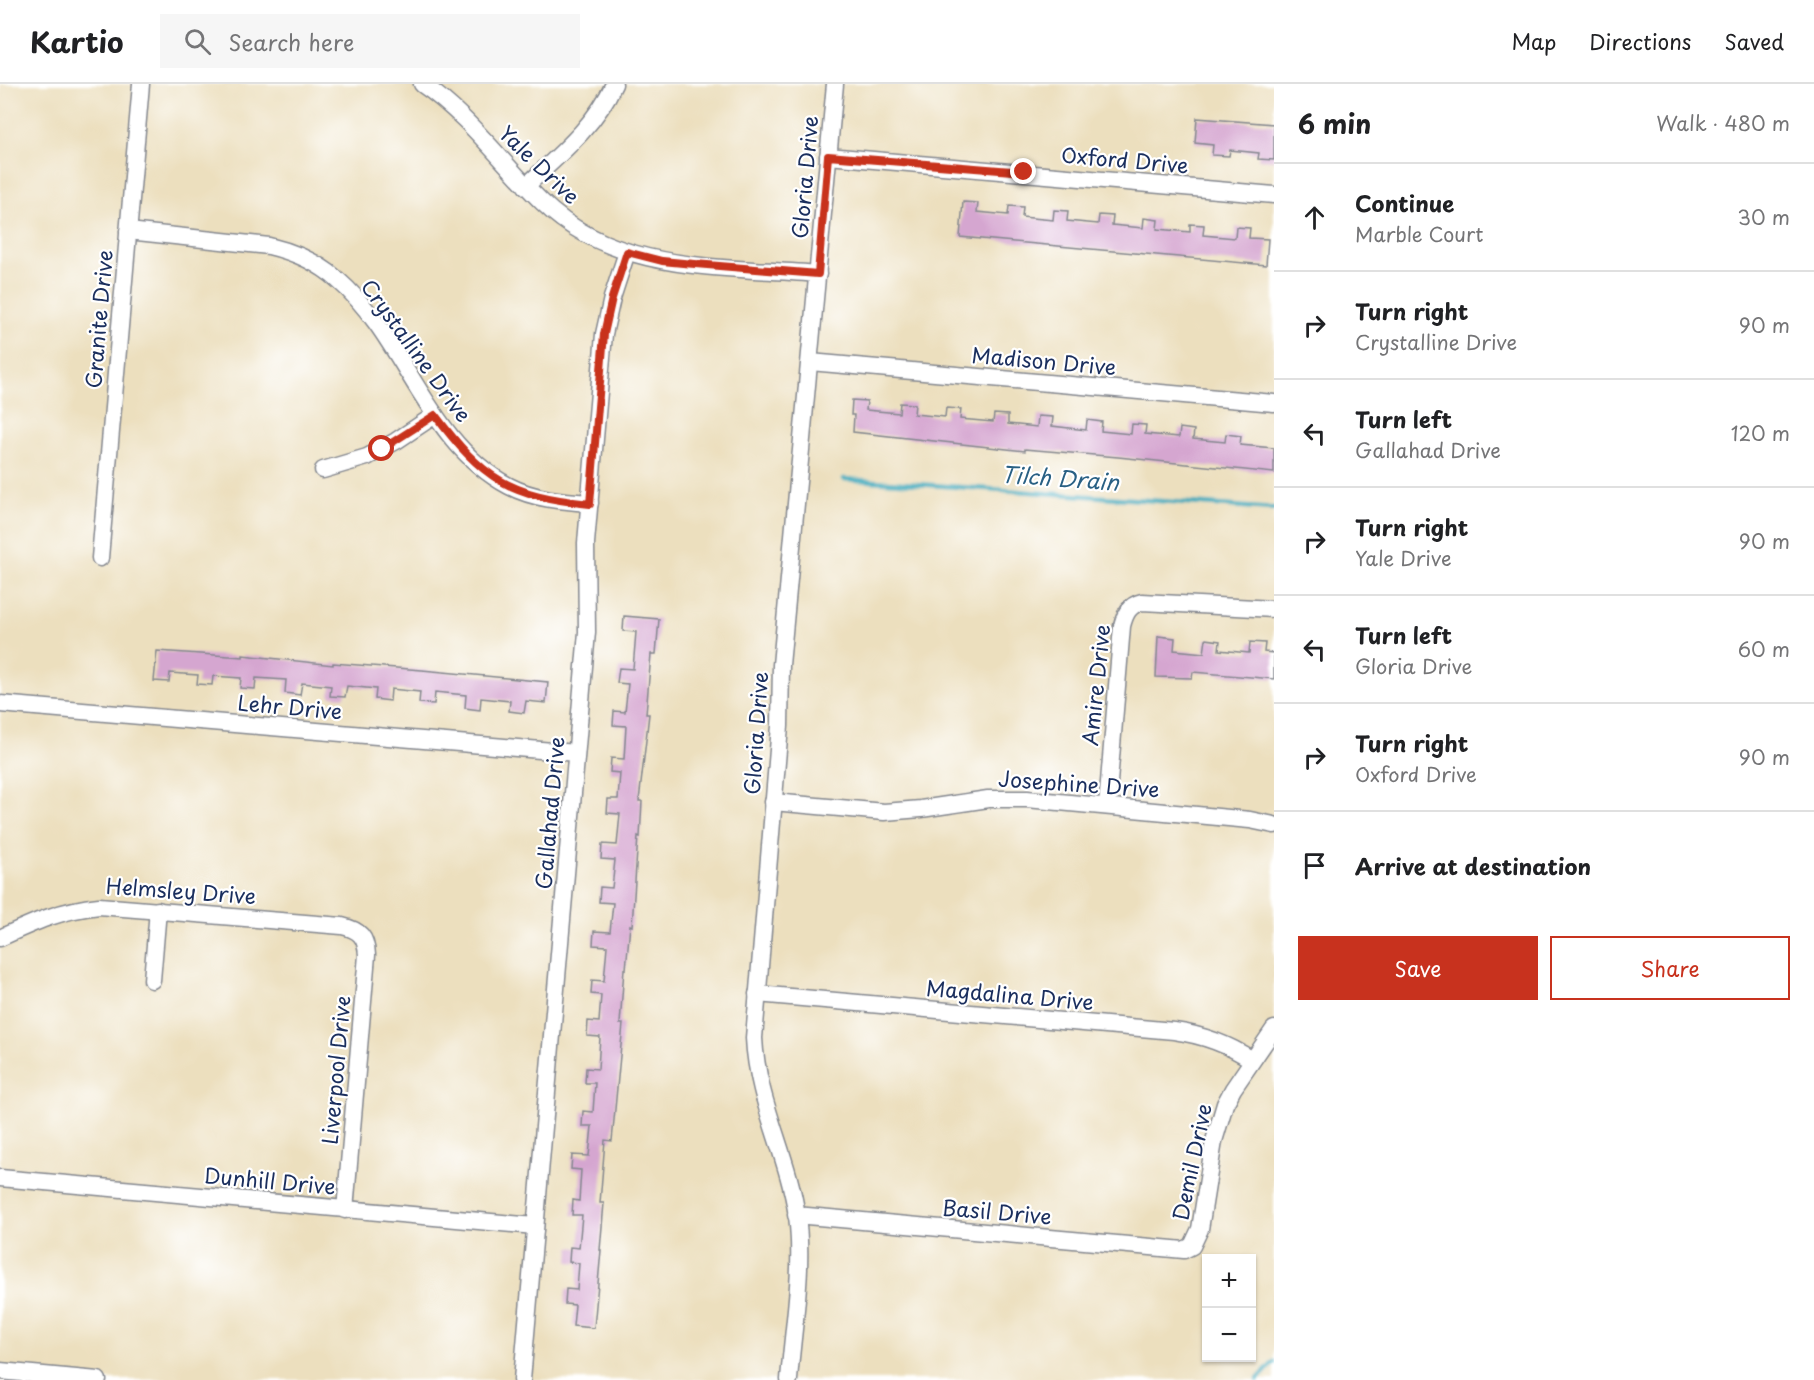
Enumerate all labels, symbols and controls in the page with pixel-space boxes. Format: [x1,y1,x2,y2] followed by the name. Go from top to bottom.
[160,14,580,68] search box
[30,20,124,63] text: Kartio
[181,25,214,58] icon: search
[229,25,354,58] text: Search here
[1511,25,1556,57] text: Map
[1589,25,1691,57] text: Directions
[1724,25,1784,57] text: Saved
[1298,104,1371,143] text: 6 min
[1656,108,1790,138] text: Walk · 480 m
[783,114,825,240] street label: Gloria Drive
[492,117,588,211] street label: Yale Drive
[1060,137,1190,181] street label: Oxford Drive
[1010,158,1036,184] route end
[1355,186,1454,219] text: Continue
[1298,201,1331,234] icon: ahead
[1737,202,1790,232] text: 30 m
[1355,219,1483,249] text: Marble Court
[76,248,120,390] street label: Granite Drive
[354,272,480,428] street label: Crystalline Drive
[1355,294,1468,327] text: Turn right
[1298,309,1331,342] icon: right
[1739,310,1790,340] text: 90 m
[1355,327,1517,357] text: Crystalline Drive
[970,338,1118,382] street label: Madison Drive
[1355,402,1452,435] text: Turn left
[1298,417,1331,450] icon: left
[1731,418,1790,448] text: 120 m
[368,435,394,461] route start
[1355,435,1501,465] text: Gallahad Drive
[1000,456,1122,498] water label: Tilch Drain
[1355,510,1468,543] text: Turn right
[1298,525,1331,558] icon: right
[1739,526,1790,556] text: 90 m
[1355,543,1452,573] text: Yale Drive
[1355,618,1452,651] text: Turn left
[1073,623,1117,747] street label: Amire Drive
[1298,633,1331,666] icon: left
[1738,634,1790,664] text: 60 m
[1355,651,1473,681] text: Gloria Drive
[735,670,775,796] street label: Gloria Drive
[236,685,344,727] street label: Lehr Drive
[1355,726,1468,759] text: Turn right
[526,735,572,891] street label: Gallahad Drive
[1298,741,1331,774] icon: right
[1739,742,1790,772] text: 90 m
[1355,759,1477,789] text: Oxford Drive
[997,761,1161,805] street label: Josephine Drive
[1298,849,1331,882] icon: arrive
[1355,849,1591,882] text: Arrive at destination
[105,869,257,911] street label: Helmsley Drive
[1298,936,1538,1000] button: Save
[1550,936,1790,1000] button: Share
[925,971,1095,1017] street label: Magdalina Drive
[313,994,357,1146] street label: Liverpool Drive
[1163,1100,1219,1224] street label: Demil Drive
[203,1158,337,1202] street label: Dunhill Drive
[941,1190,1053,1232] street label: Basil Drive
[1202,1254,1256,1362] map controls
[1202,1254,1256,1308] button: +
[1202,1308,1256,1362] button: −

